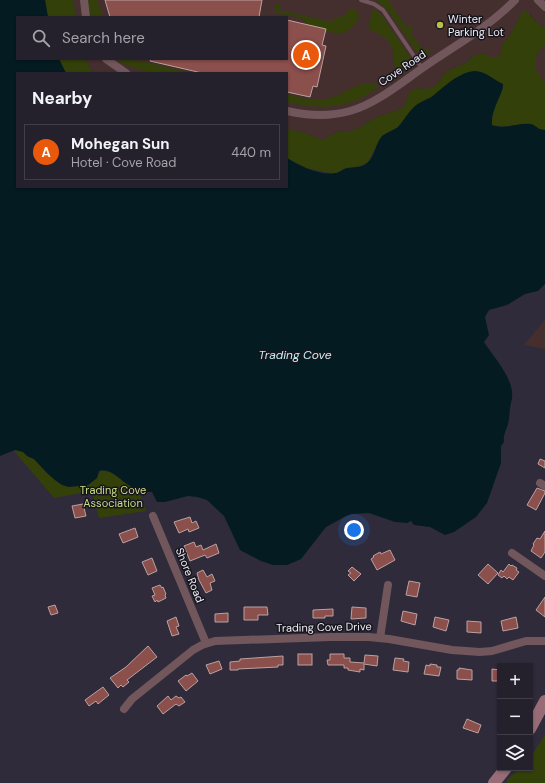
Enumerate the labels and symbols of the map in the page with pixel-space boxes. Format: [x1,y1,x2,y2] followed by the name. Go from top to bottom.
[448,12,504,39] place label: Winter Parking Lot
[435,20,445,30] marker: Winter Parking Lot
[293,40,319,70] pin: A
[376,47,429,89] street label: Cove Road
[258,347,332,363] water label: Trading Cove
[80,483,146,510] park label: Trading Cove Association
[344,520,364,540] your location
[173,546,207,605] street label: Shore Road
[276,619,372,635] street label: Trading Cove Drive

